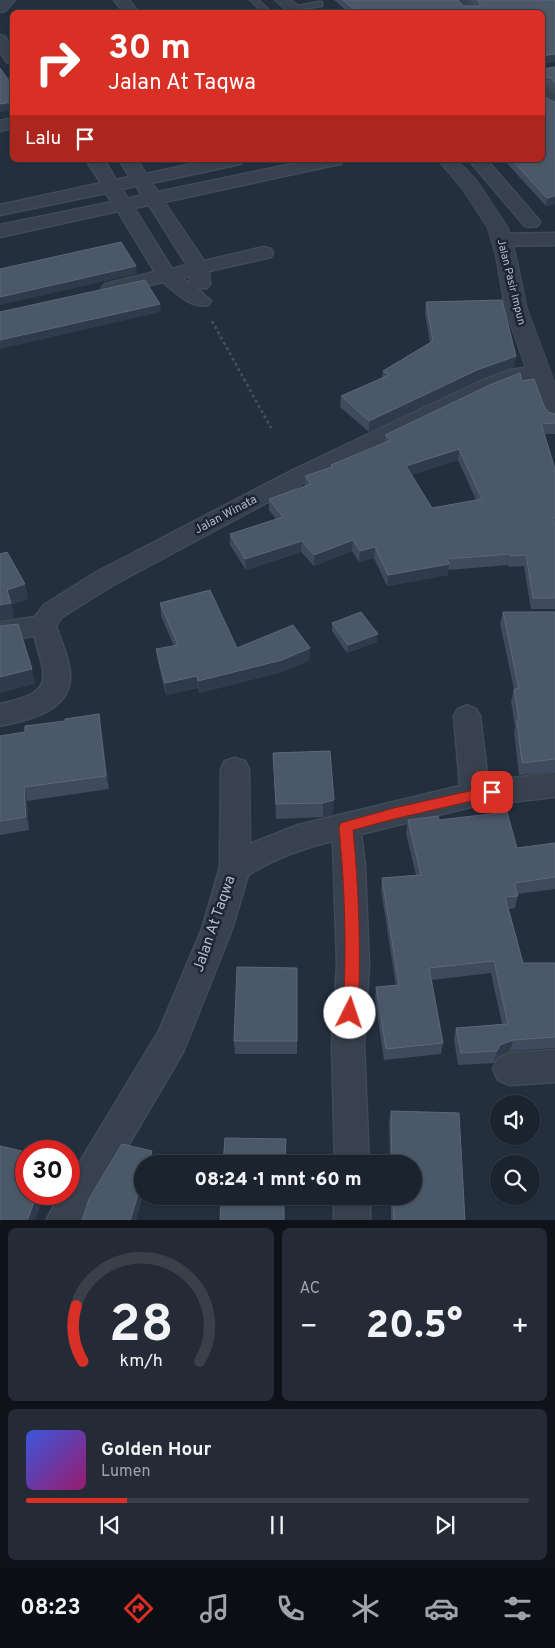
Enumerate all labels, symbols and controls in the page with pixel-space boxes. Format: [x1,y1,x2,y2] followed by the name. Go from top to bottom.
[108,27,191,71] text: 30 m
[25,30,90,95] icon: right
[108,70,256,97] text: Jalan At Taqwa
[71,125,99,153] icon: arrive
[25,127,61,151] text: Lalu
[494,238,528,326] street label: Jalan Pasir Impun
[192,492,260,538] street label: Jalan Winata
[471,771,513,813] pin
[478,778,506,806] icon: arrive
[190,873,240,975] street label: Jalan At Taqwa
[323,986,375,1038] position arrow
[490,1095,540,1205] map controls
[490,1095,540,1145] button: sound
[15,1140,80,1205] speed limit sign: 30
[490,1155,540,1205] button: search
[194,1168,362,1192] text: 08:24 · 1 mnt · 60 m
[300,1279,320,1299] text: AC
[108,1294,173,1360] text: 28
[366,1303,463,1352] text: 20.5°
[300,1310,318,1346] text: −
[511,1310,529,1346] text: +
[119,1350,162,1373] text: km/h
[101,1438,212,1462] text: Golden Hour
[101,1462,151,1482] text: Lumen
[96,1511,124,1539] icon: previous
[263,1511,291,1539] icon: pause
[431,1511,459,1539] icon: next
[121,1591,156,1626] icon: directions
[197,1591,232,1626] icon: music
[273,1591,308,1626] icon: phone
[348,1591,383,1626] icon: climate
[424,1591,459,1626] icon: car
[500,1591,535,1626] icon: filters
[20,1595,81,1622] text: 08:23

